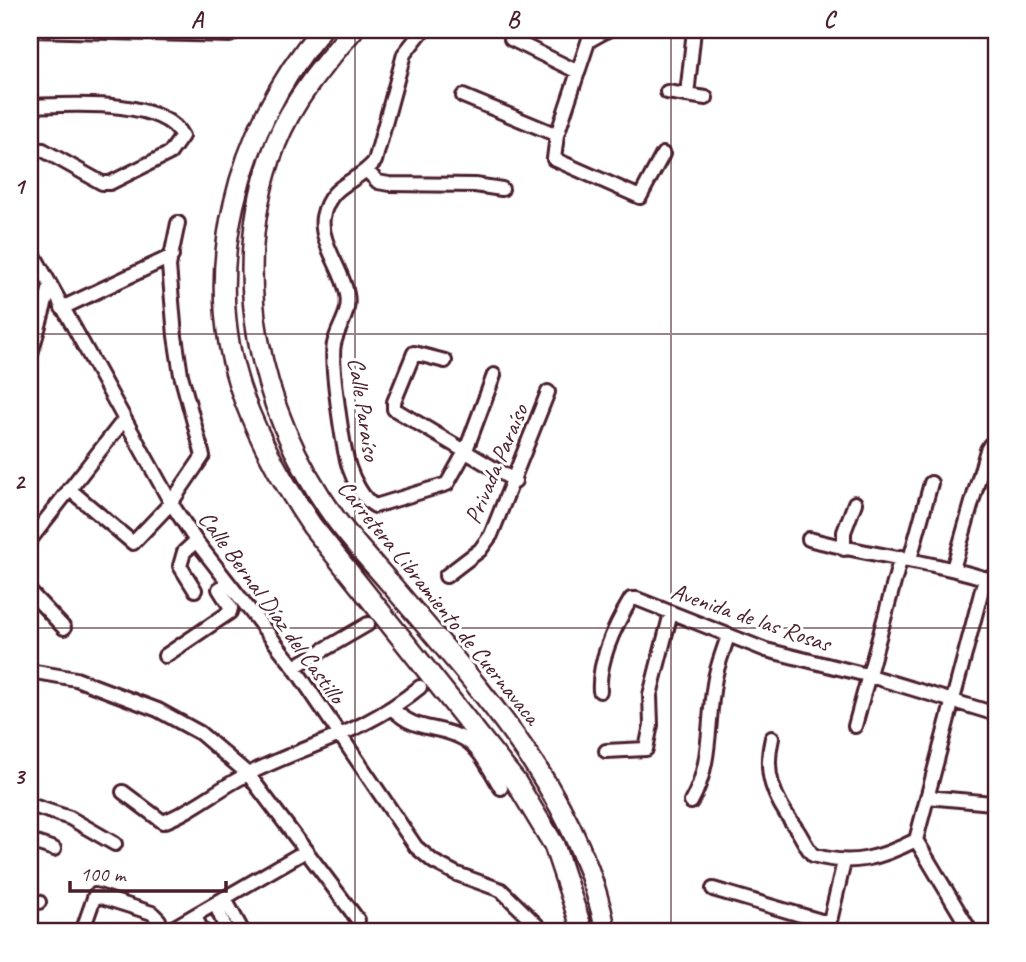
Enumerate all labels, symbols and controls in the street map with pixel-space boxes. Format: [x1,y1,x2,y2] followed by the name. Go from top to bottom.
[191,5,205,34] text: A
[507,5,521,34] text: B
[824,5,838,34] text: C
[14,172,27,201] text: 1
[341,355,387,464] street label: Calle Paraíso
[457,398,535,528] street label: Privada Paraíso
[14,467,27,496] text: 2
[331,474,548,732] street label: Carretera Libramiento de Cuernavaca
[192,505,354,711] street label: Calle Bernal Díaz del Castillo
[667,576,836,659] street label: Avenida de las Rosas
[14,762,27,791] text: 3
[70,850,226,894] scale bar
[80,861,127,887] text: 100 m

